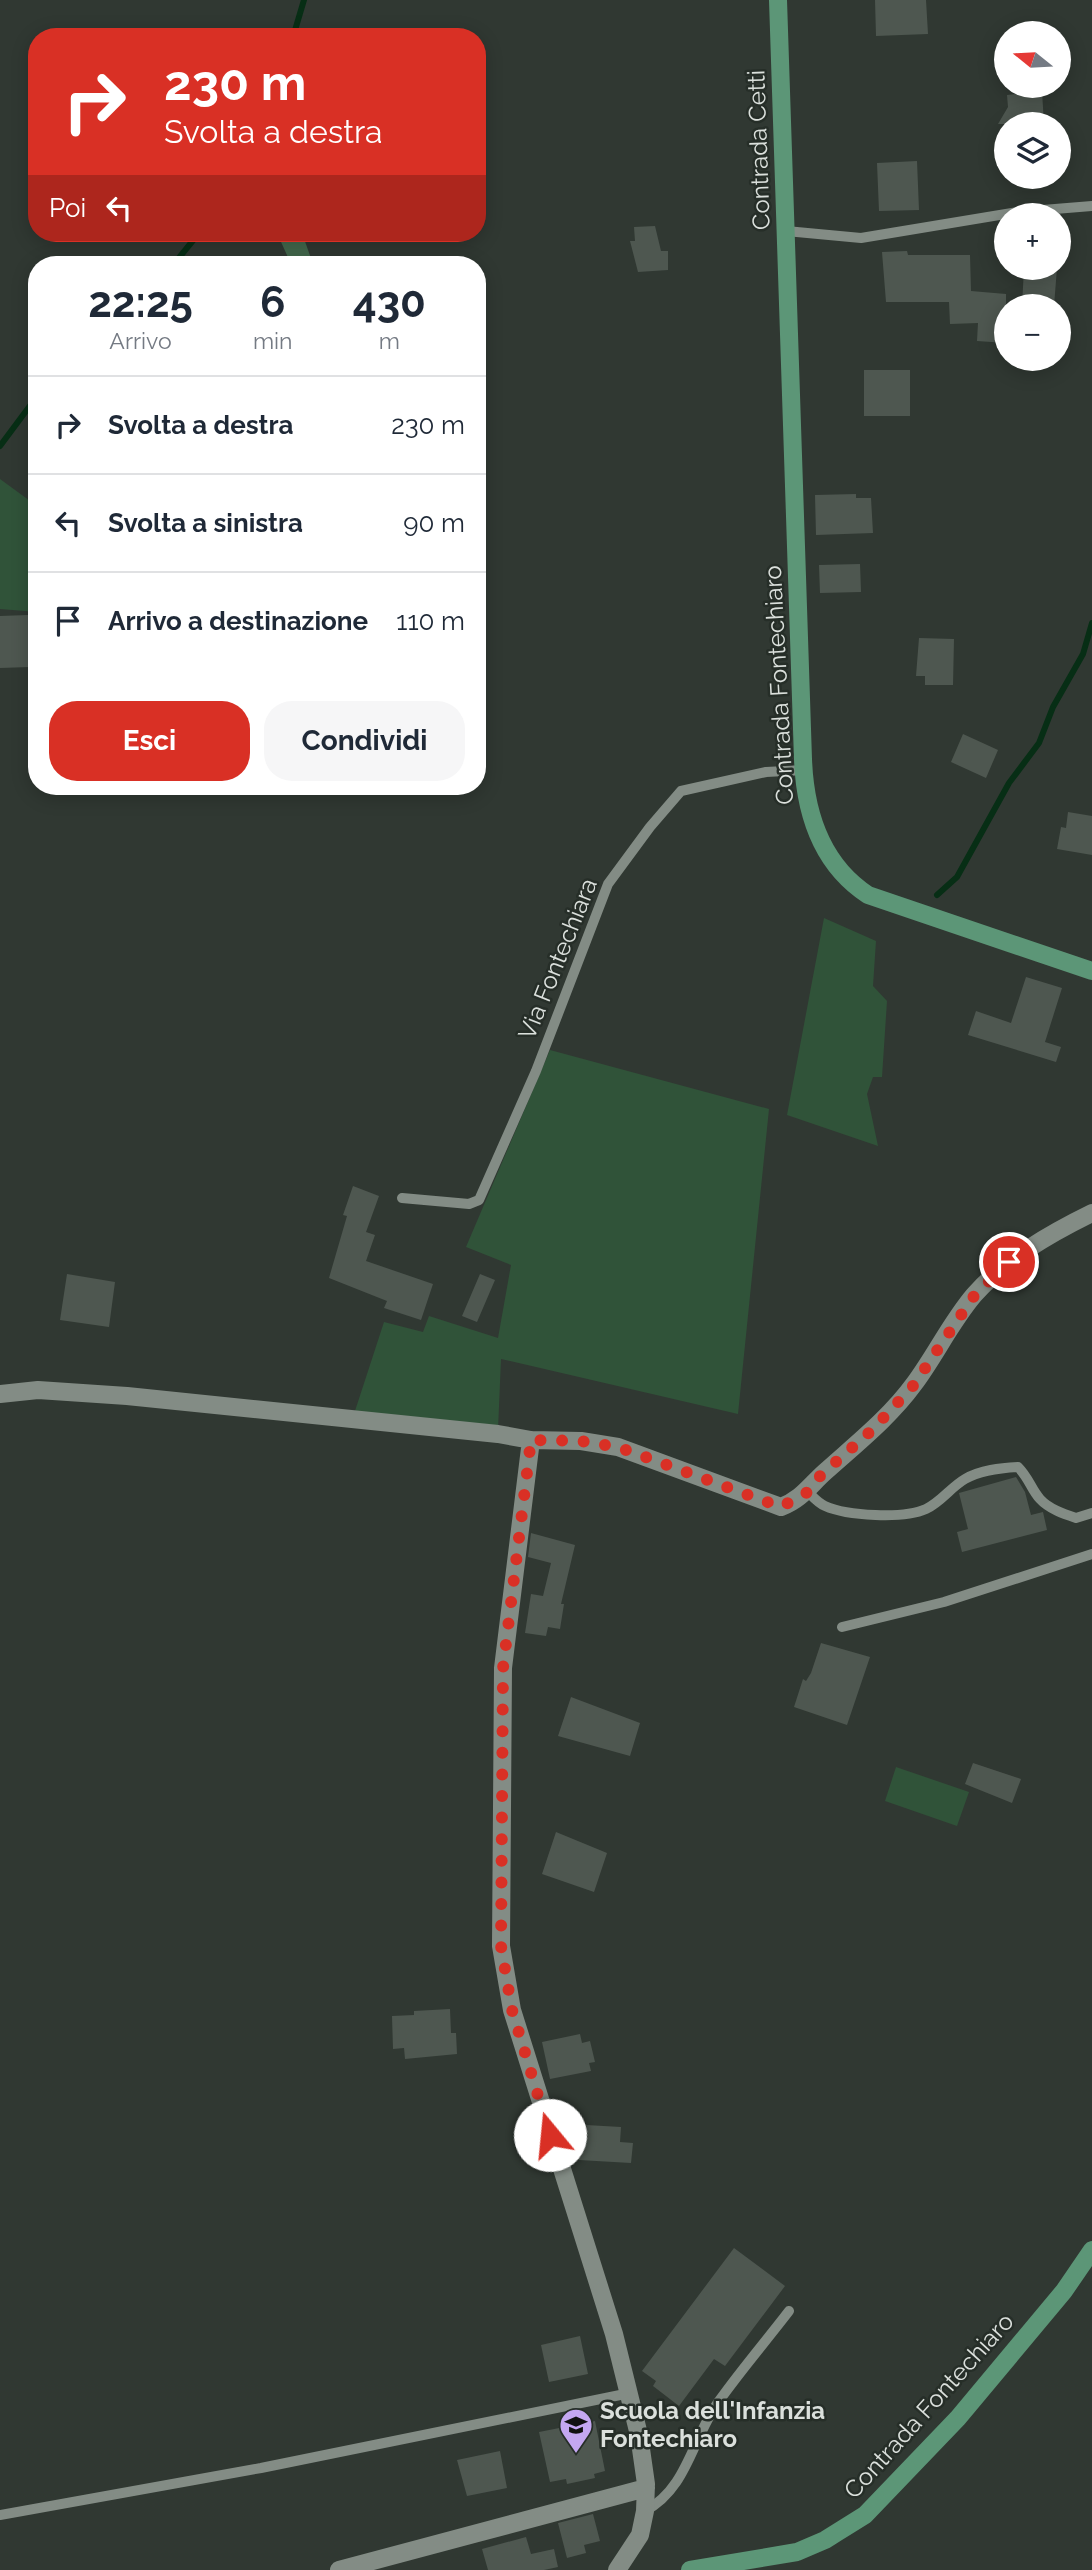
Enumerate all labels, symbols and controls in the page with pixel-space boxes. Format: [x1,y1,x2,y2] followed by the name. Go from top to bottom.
[994,21,1071,98] north arrow
[994,21,1071,371] map controls
[164,54,306,111] text: 230 m
[49,56,140,147] icon: right
[741,70,776,230] street label: Contrada Cetti
[994,112,1071,189] button: layers
[164,113,383,150] text: Svolta a destra
[100,189,138,227] icon: left
[49,193,86,223] text: Poi
[994,203,1071,280] button: +
[88,278,193,327] text: 22:25
[260,278,286,327] text: 6
[353,278,426,327] text: 430
[994,294,1071,371] button: −
[109,327,172,354] text: Arrivo
[253,327,293,354] text: min
[379,327,400,354] text: m
[49,406,87,444] icon: right
[108,410,294,440] text: Svolta a destra
[391,410,465,440] text: 230 m
[49,504,87,542] icon: left
[108,508,303,538] text: Svolta a sinistra
[403,508,465,538] text: 90 m
[758,565,799,805] street label: Contrada Fontechiaro
[49,602,87,640] icon: arrive
[108,606,368,636] text: Arrivo a destinazione
[396,606,465,636] text: 110 m
[49,701,250,781] button: Esci
[264,701,465,781] button: Condividi
[512,874,603,1044] street label: Via Fontechiara
[979,1232,1039,1292] pin
[990,1243,1028,1281] icon: arrive
[513,2098,587,2172] position arrow
[838,2307,1020,2504] street label: Contrada Fontechiaro
[600,2396,825,2453] place label: Scuola dell'Infanzia Fontechiaro
[557,2406,595,2455] school or university icon: Scuola dell'Infanzia Fontechiaro

